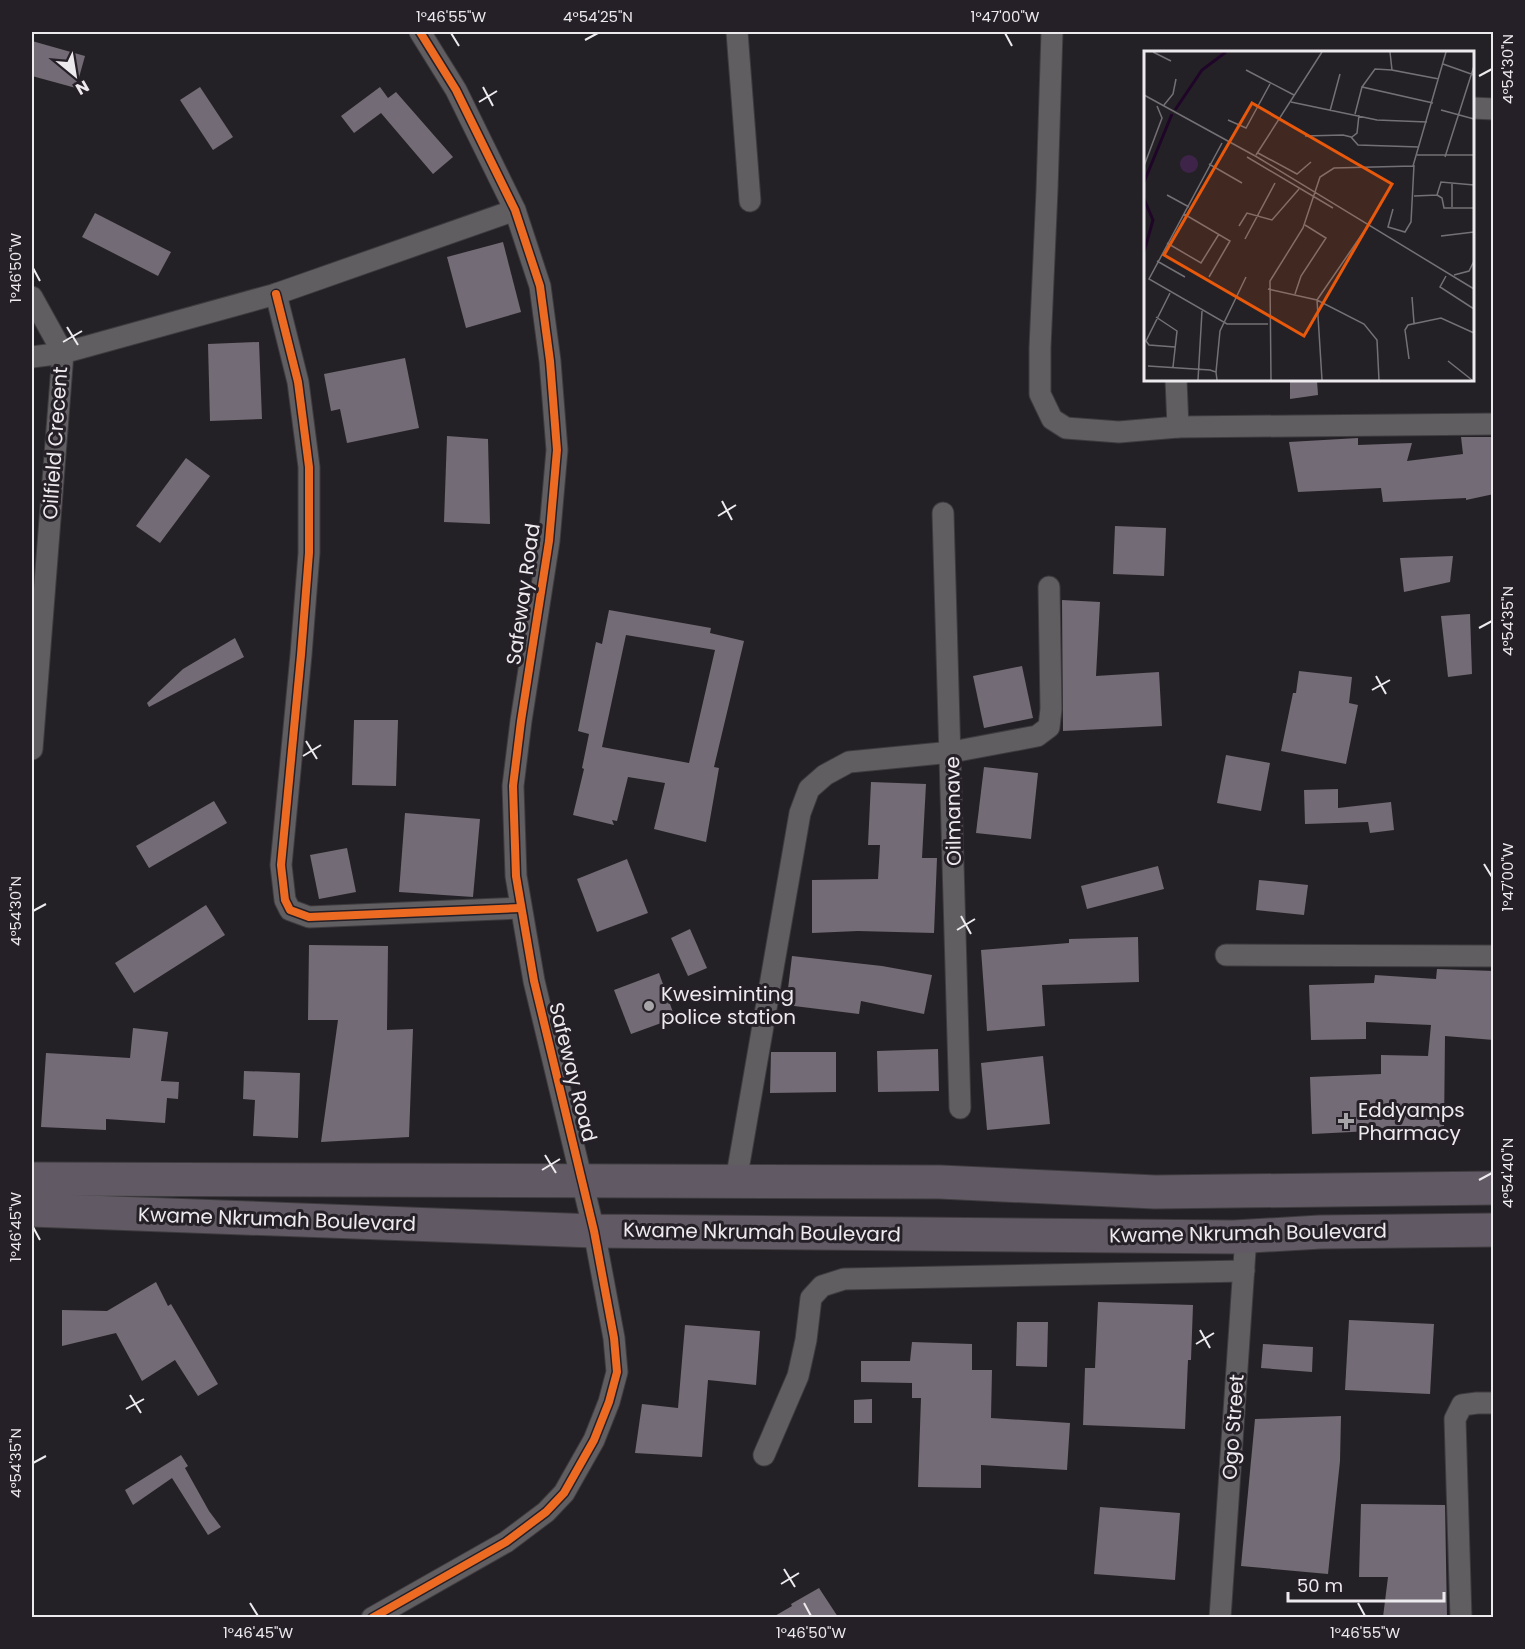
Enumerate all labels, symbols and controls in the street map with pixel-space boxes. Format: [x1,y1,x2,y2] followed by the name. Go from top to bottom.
[416,6,486,27] text: 1°46'55"W
[563,6,633,27] text: 4°54'25"N
[971,6,1040,27] text: 1°47'00"W
[1497,34,1518,104] text: 4°54'30"N
[45,45,105,105] north arrow
[1144,51,1474,381] inset map
[71,75,93,101] text: N
[5,233,26,303] text: 1°46'50"W
[36,366,74,520] street label: Oilfield Crecent
[499,521,547,667] street label: Safeway Road
[1497,586,1518,656] text: 4°54'35"N
[938,756,968,866] street label: Oilmanave
[1497,842,1518,911] text: 1°47'00"W
[5,876,26,946] text: 4°54'30"N
[661,980,796,1031] place label: Kwesiminting police station
[542,999,604,1145] street label: Safeway Road
[642,999,656,1013] marker: Kwesiminting police station
[1358,1096,1465,1147] place label: Eddyamps Pharmacy
[1339,1114,1353,1128] marker: Eddyamps Pharmacy
[1497,1138,1518,1208] text: 4°54'40"N
[5,1192,26,1262] text: 1°46'45"W
[138,1200,416,1238] street label: Kwame Nkrumah Boulevard
[623,1216,901,1248] street label: Kwame Nkrumah Boulevard
[1109,1217,1387,1249] street label: Kwame Nkrumah Boulevard
[1215,1373,1251,1481] street label: Ogo Street
[5,1428,26,1498] text: 4°54'35"N
[1288,1565,1444,1603] scale bar
[1297,1573,1343,1598] text: 50 m
[223,1622,293,1643] text: 1°46'45"W
[776,1622,846,1643] text: 1°46'50"W
[1330,1622,1400,1643] text: 1°46'55"W

